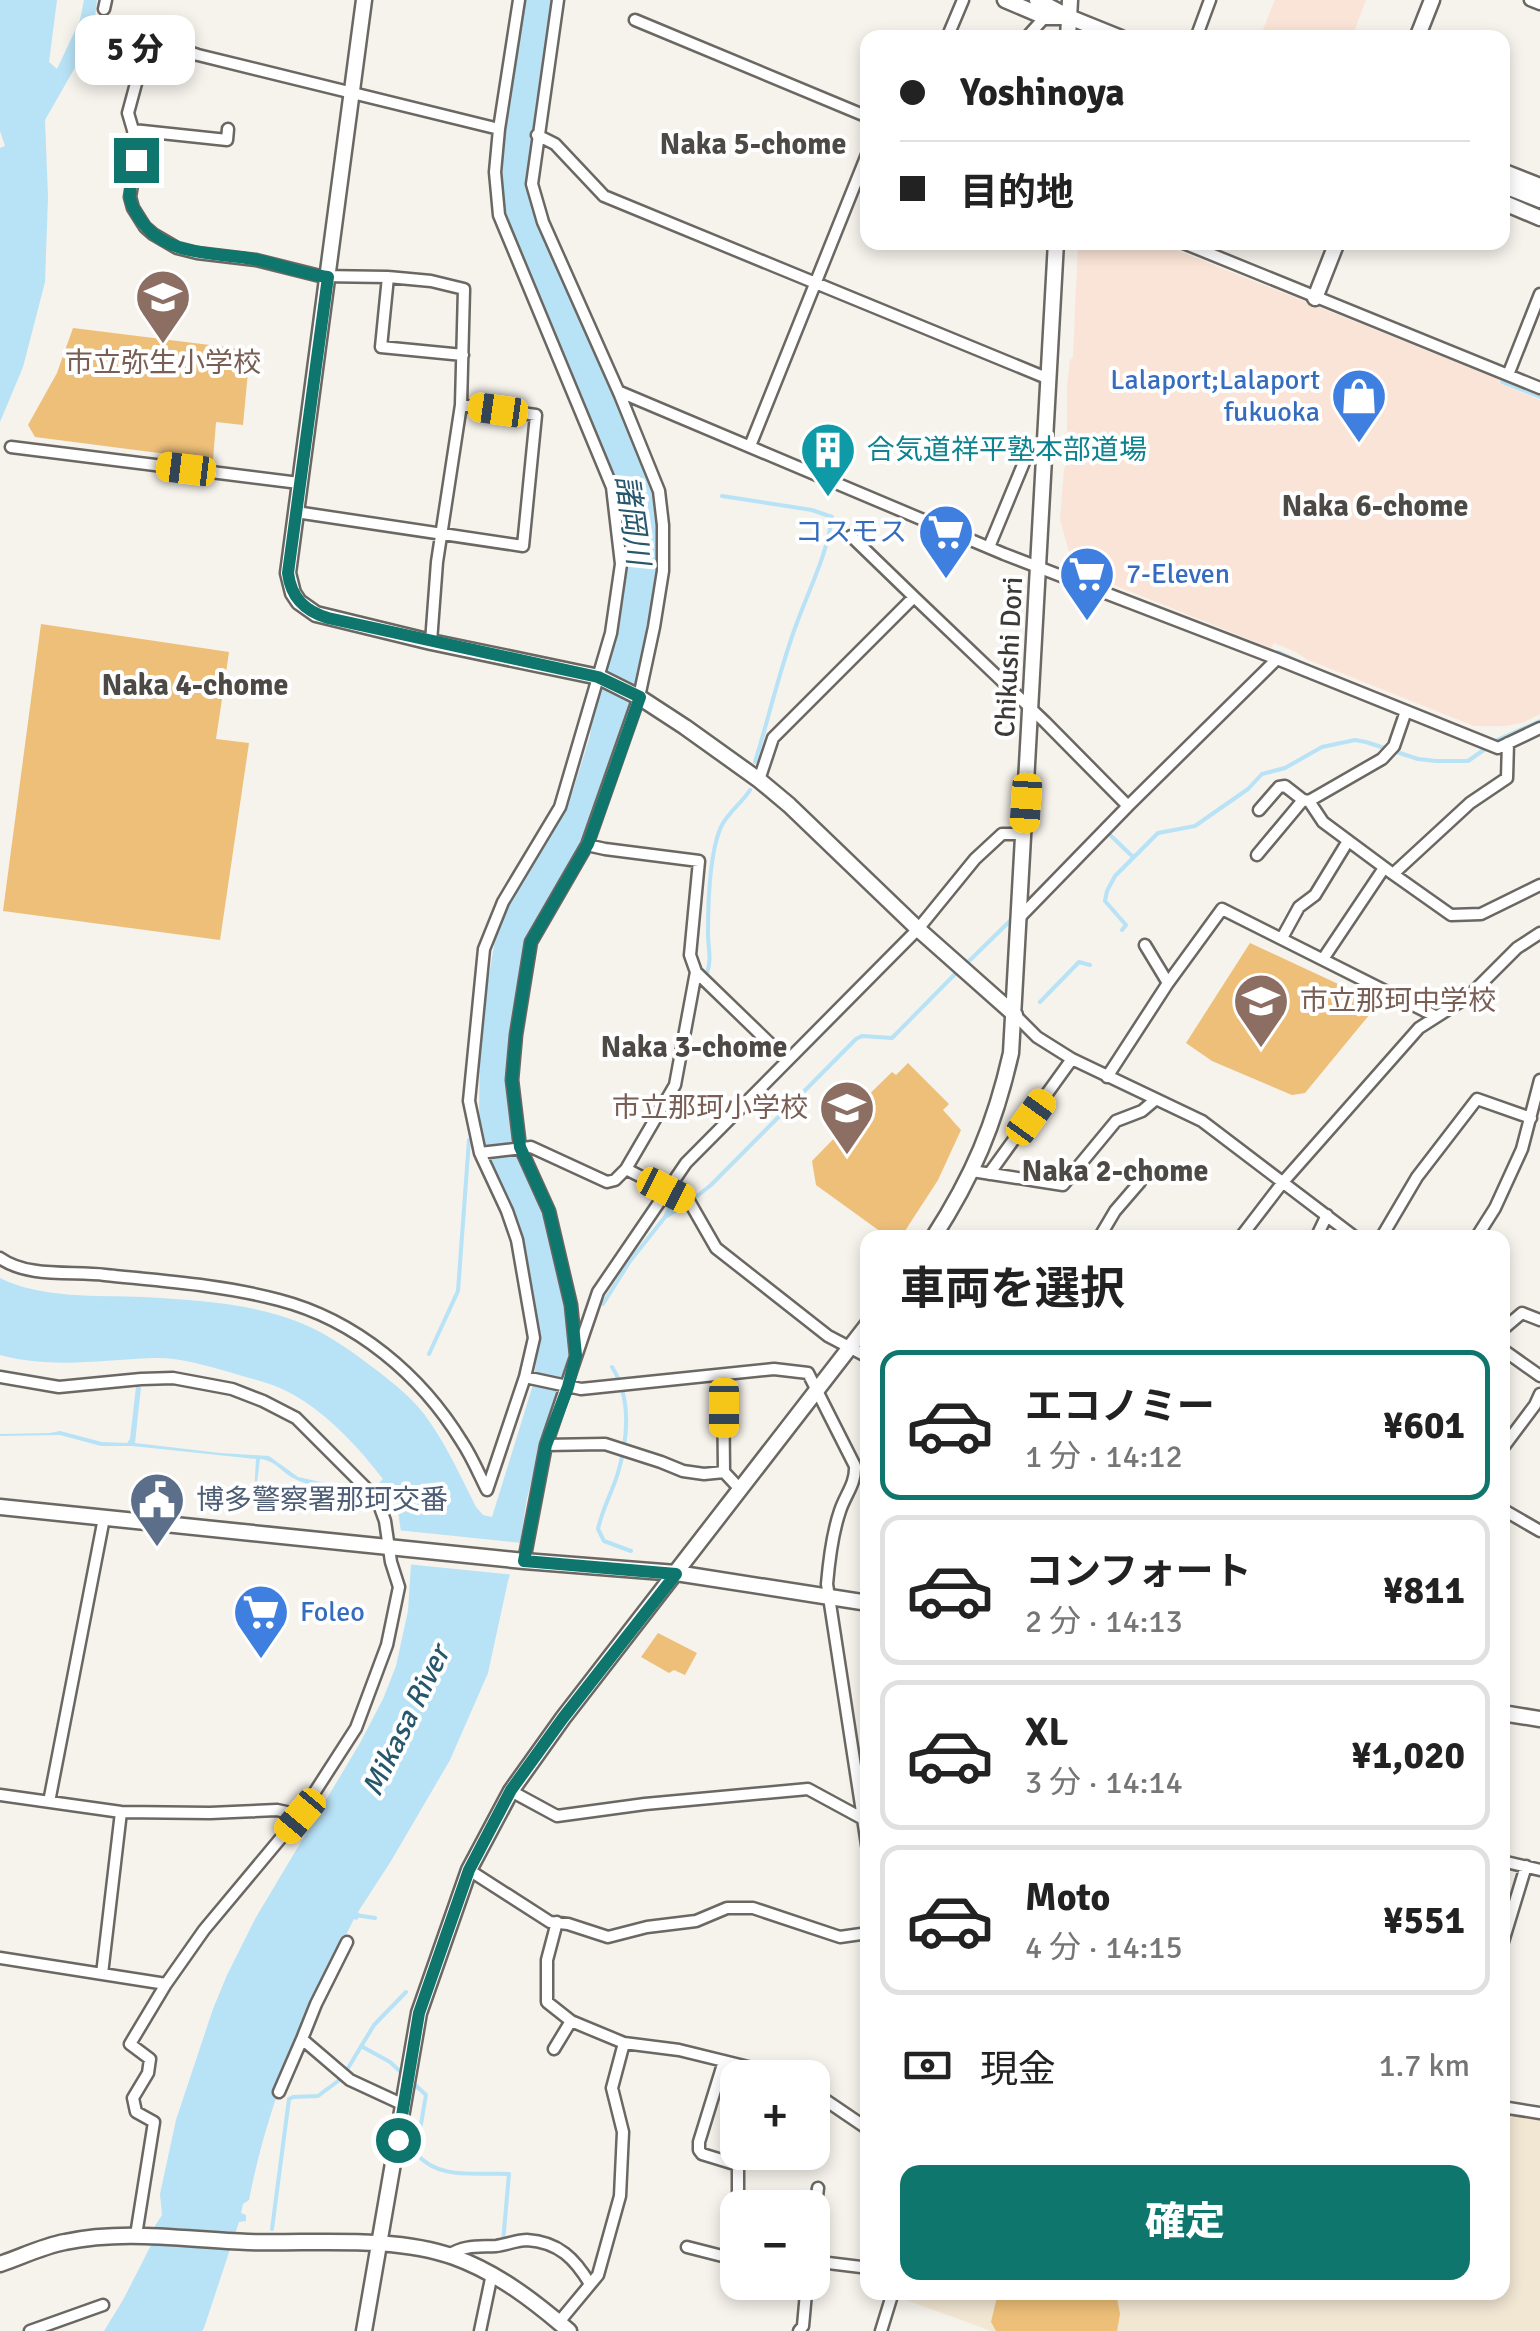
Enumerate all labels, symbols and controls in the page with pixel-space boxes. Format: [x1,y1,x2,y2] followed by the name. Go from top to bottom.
[76,15,196,85] callout: 5 分
[107,30,163,69] text: 5 分
[960,69,1125,116] text: Yoshinoya
[660,126,846,163] district label: Naka 5-chome
[114,138,159,183] route end
[960,169,1074,216] text: 目的地
[133,267,193,346] school or university icon: 市立弥生小学校
[65,346,261,380] place label: 市立弥生小学校
[1110,363,1320,429] place label: Lalaport;Lalaport fukuoka
[1329,366,1389,445] shop icon: Lalaport;Lalaport fukuoka
[466,391,530,429] car
[798,420,858,499] building icon: 合気道祥平塾本部道場
[867,433,1147,467] place label: 合気道祥平塾本部道場
[154,450,218,488] car
[607,473,657,570] water label: 諸岡川
[1282,488,1468,525] district label: Naka 6-chome
[916,502,976,581] supermarket icon: コスモス
[795,515,907,549] place label: コスモス
[1057,544,1117,623] supermarket icon: 7-Eleven
[1126,557,1230,591] place label: 7-Eleven
[988,576,1030,738] street label: Chikushi Dori
[102,667,288,704] district label: Naka 4-chome
[1009,772,1043,834] car
[1231,971,1291,1050] school or university icon: 市立那珂中学校
[1300,984,1496,1018] place label: 市立那珂中学校
[601,1029,787,1066] district label: Naka 3-chome
[817,1078,877,1157] school or university icon: 市立那珂小学校
[1001,1084,1061,1150] car
[612,1091,808,1125] place label: 市立那珂小学校
[1022,1153,1208,1190] district label: Naka 2-chome
[632,1163,700,1217] car
[900,1262,1125,1317] text: 車両を選択
[709,1378,739,1438] car
[905,1380,995,1470] icon: car
[1025,1383,1215,1430] text: エコノミー
[1383,1402,1465,1449] text: ¥601
[1025,1437,1183,1476] text: 1 分 · 14:12
[127,1470,187,1549] public building icon: 博多警察署那珂交番
[196,1483,448,1517] place label: 博多警察署那珂交番
[905,1545,995,1635] icon: car
[1025,1548,1252,1595] text: コンフォート
[1383,1567,1465,1614] text: ¥811
[231,1582,291,1661] supermarket icon: Foleo
[300,1595,365,1629] place label: Foleo
[1025,1602,1183,1641] text: 2 分 · 14:13
[354,1636,460,1802] water label: Mikasa River
[1025,1709,1068,1756] text: XL
[905,1710,995,1800] icon: car
[1351,1732,1465,1779] text: ¥1,020
[1025,1763,1183,1802] text: 3 分 · 14:14
[269,1783,331,1849] car
[1025,1874,1110,1921] text: Moto
[905,1875,995,1965] icon: car
[1383,1897,1465,1944] text: ¥551
[1025,1928,1183,1967] text: 4 分 · 14:15
[900,2038,955,2093] icon: cash
[980,2046,1056,2093] text: 現金
[1378,2046,1470,2085] text: 1.7 km
[720,2060,830,2300] map controls
[720,2060,830,2170] button: +
[376,2118,421,2163] route start
[900,2165,1470,2280] button: 確定
[720,2190,830,2300] button: −

